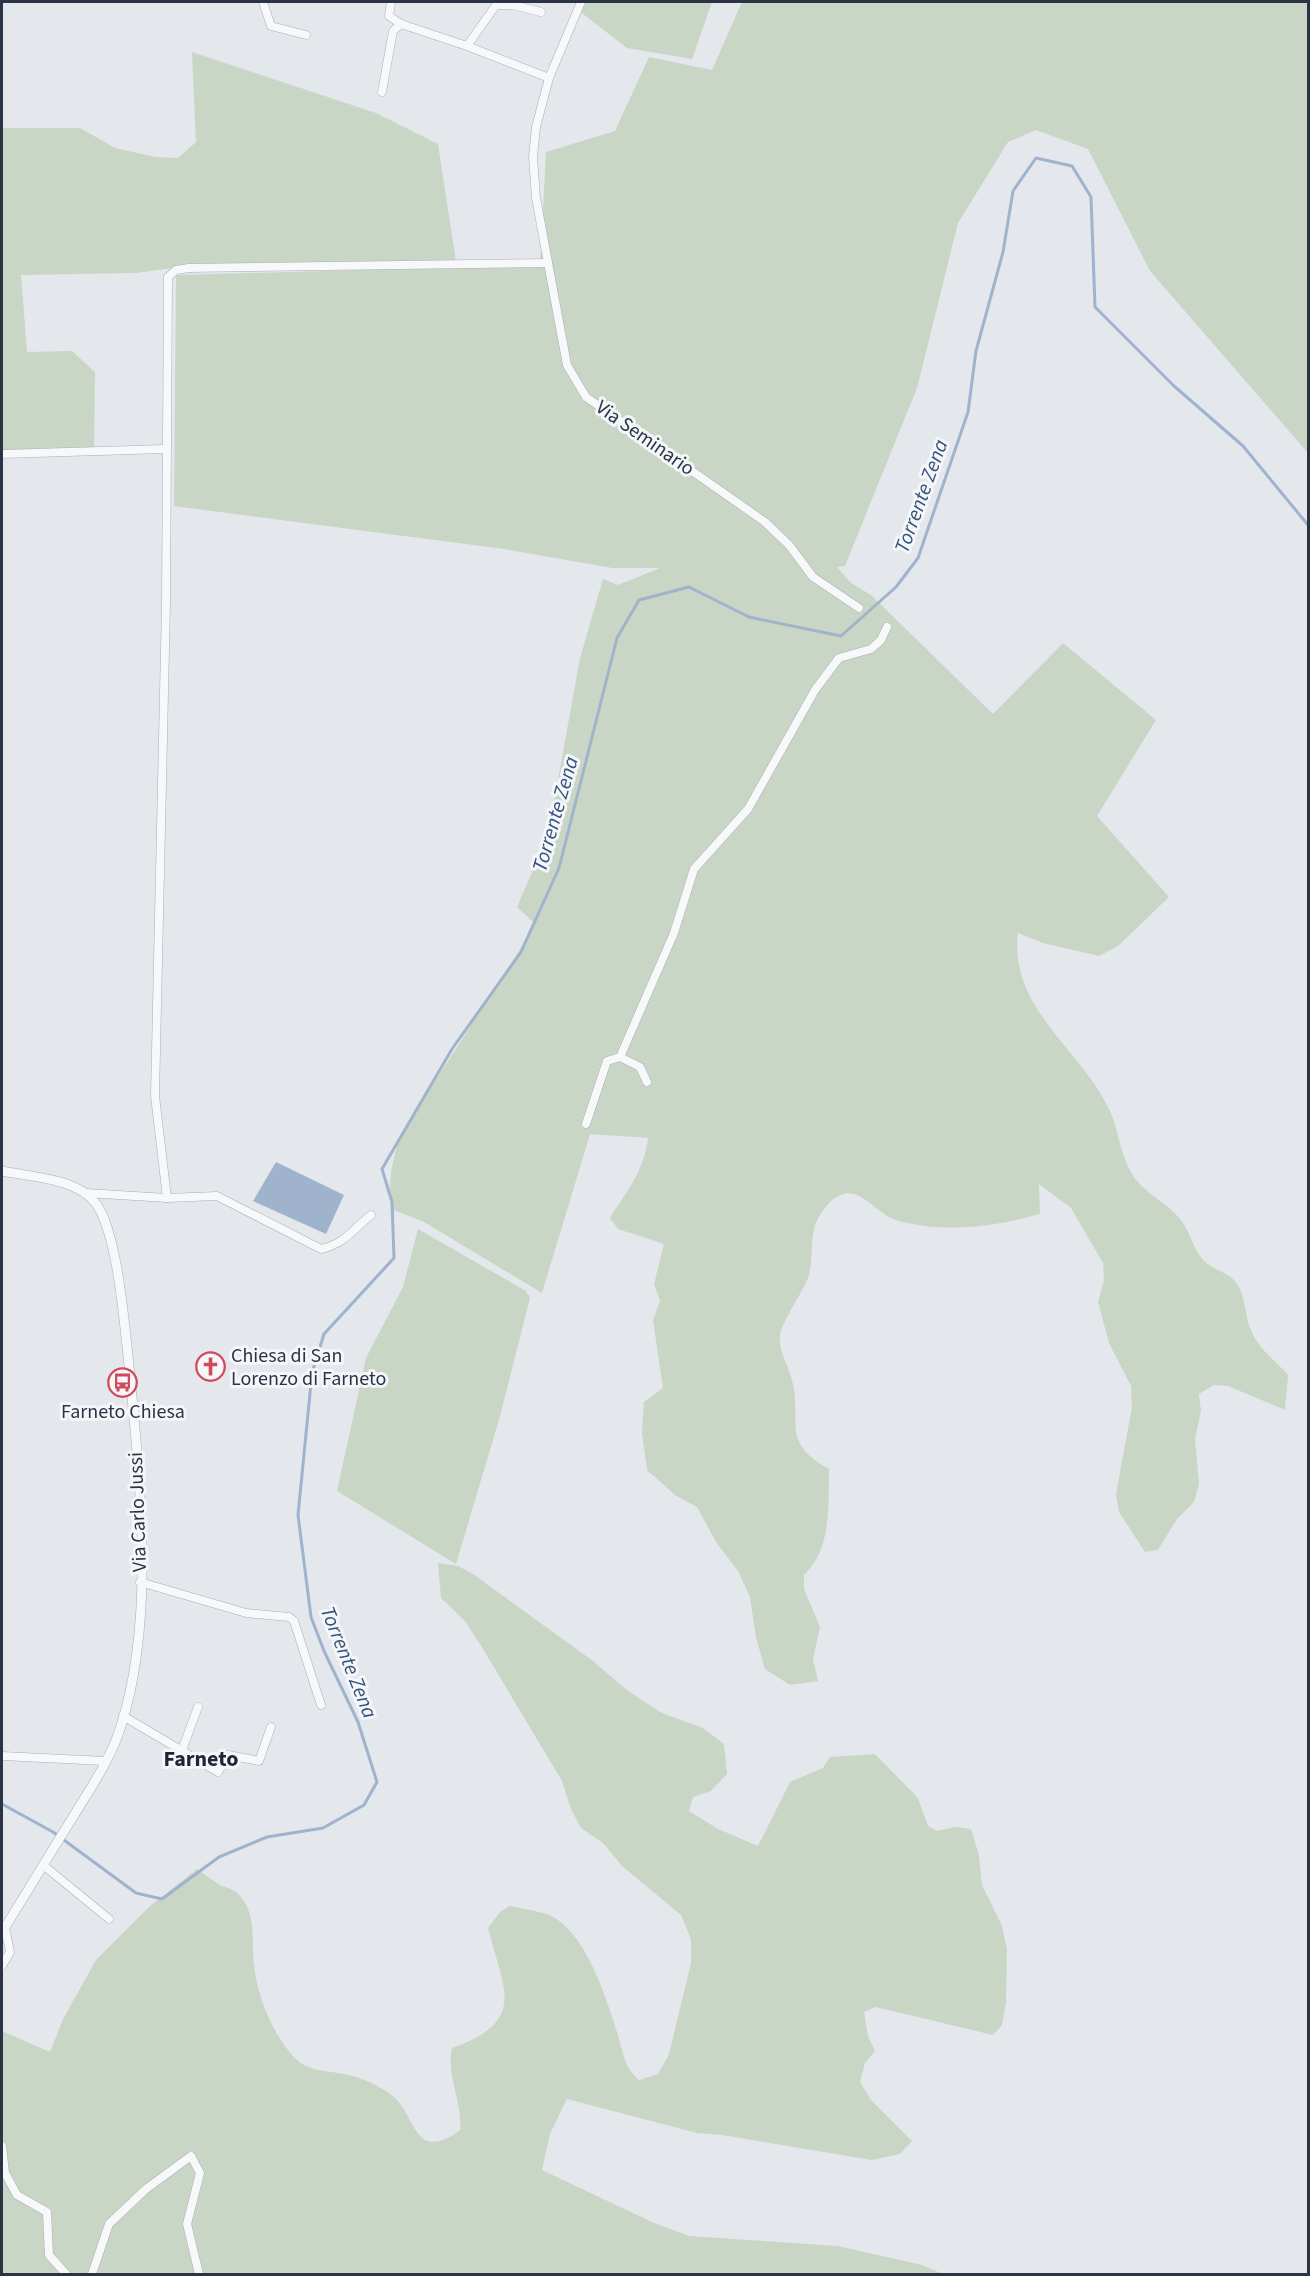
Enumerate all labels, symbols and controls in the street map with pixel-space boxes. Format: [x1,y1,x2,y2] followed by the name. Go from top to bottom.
[590,394,700,482] street label: Via Seminario
[887,435,955,557] water label: Torrente Zena
[524,753,586,875] water label: Torrente Zena
[231,1342,386,1393] place label: Chiesa di San Lorenzo di Farneto
[194,1351,226,1383] church icon: Chiesa di San Lorenzo di Farneto
[107,1366,139,1398] bus stop icon: Farneto Chiesa
[61,1398,185,1426] place label: Farneto Chiesa
[122,1452,154,1572] street label: Via Carlo Jussi
[313,1601,385,1723] water label: Torrente Zena
[163,1743,239,1775] district label: Farneto

